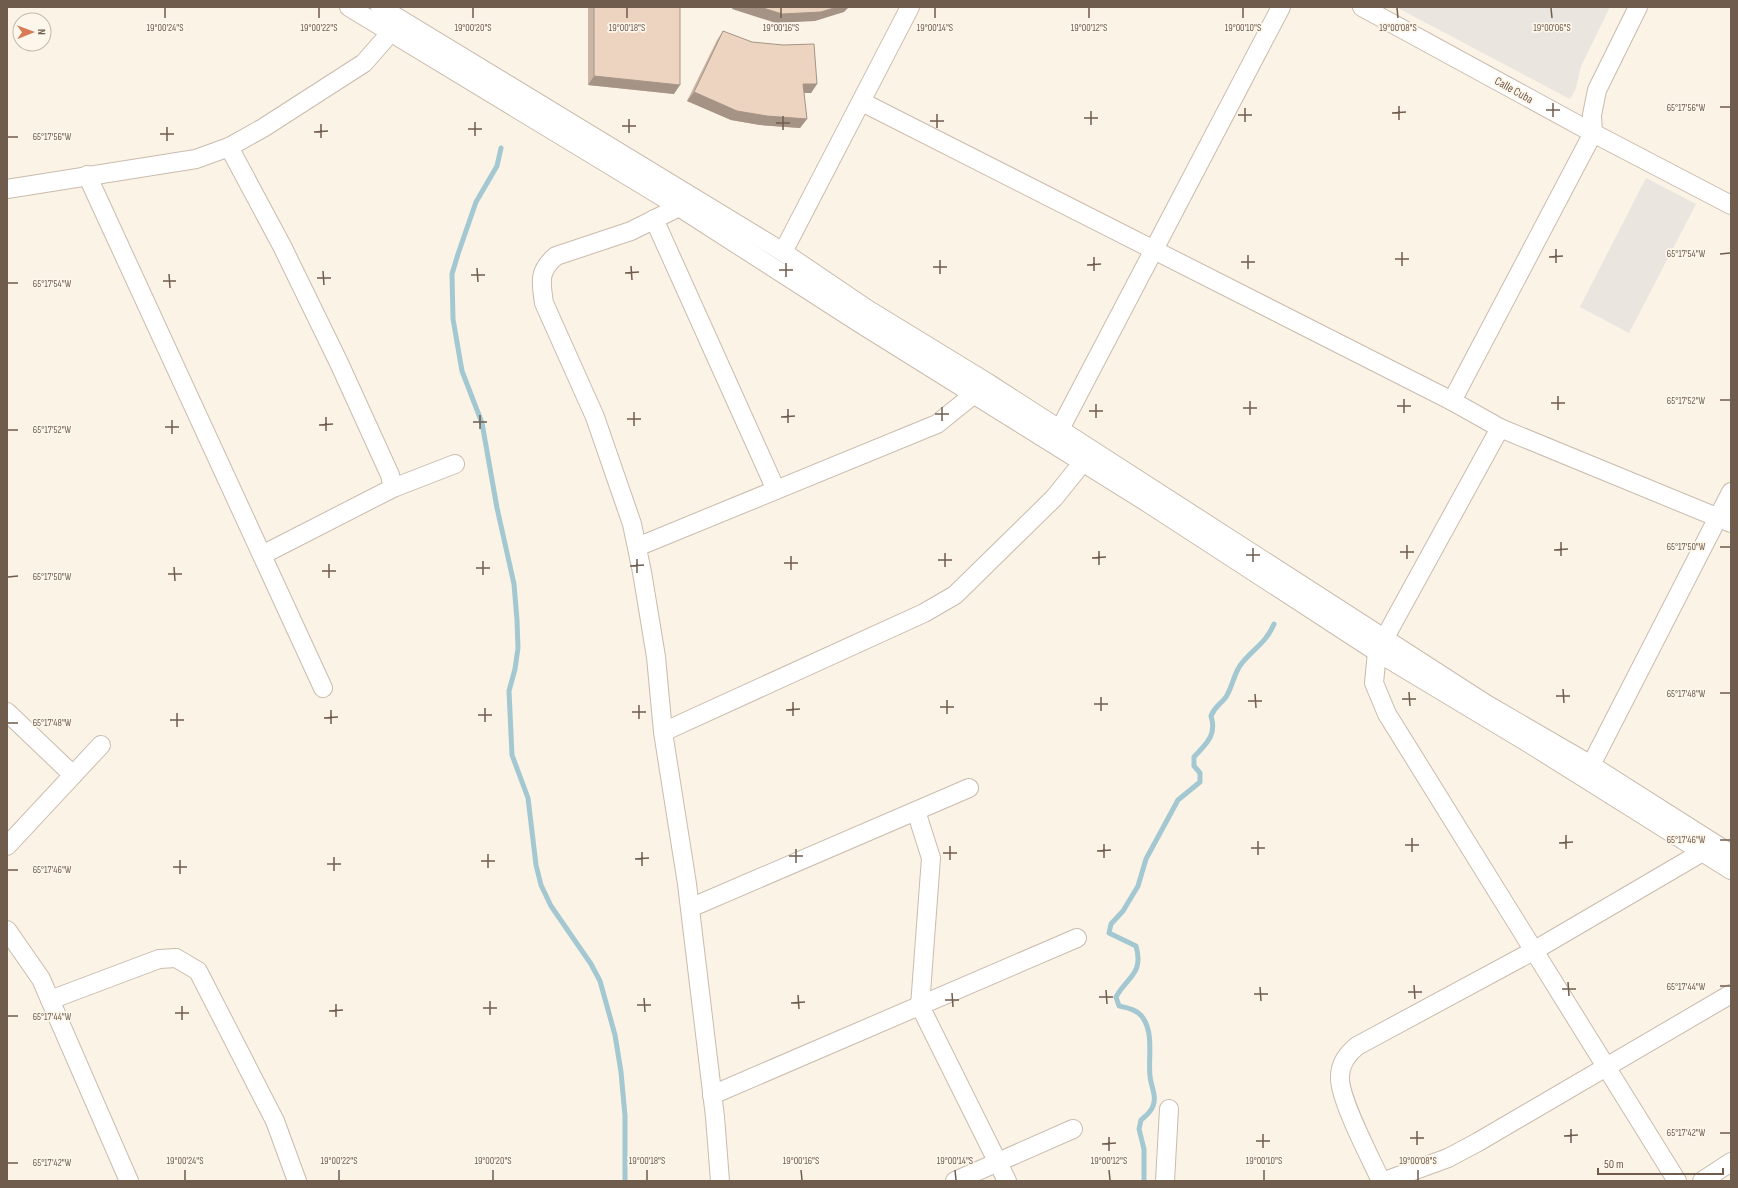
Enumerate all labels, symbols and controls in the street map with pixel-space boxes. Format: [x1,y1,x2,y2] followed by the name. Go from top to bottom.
[12,12,52,52] north arrow
[147,22,183,34] text: 19°00'24"S
[301,22,337,34] text: 19°00'22"S
[454,22,492,34] text: 19°00'20"S
[609,22,645,34] text: 19°00'18"S
[763,22,799,34] text: 19°00'16"S
[917,22,953,34] text: 19°00'14"S
[1071,22,1107,34] text: 19°00'12"S
[1225,22,1261,34] text: 19°00'10"S
[1379,22,1417,34] text: 19°00'08"S
[1533,22,1571,34] text: 19°00'06"S
[35,29,48,35] text: N
[1492,74,1536,107] street label: Calle Cuba
[1667,102,1706,114] text: 65°17'56"W
[33,131,72,143] text: 65°17'56"W
[1667,248,1706,260] text: 65°17'54"W
[33,278,72,290] text: 65°17'54"W
[1667,395,1706,407] text: 65°17'52"W
[33,424,72,436] text: 65°17'52"W
[1667,541,1706,553] text: 65°17'50"W
[33,571,72,583] text: 65°17'50"W
[1667,688,1706,700] text: 65°17'48"W
[33,717,72,729] text: 65°17'48"W
[1667,834,1706,846] text: 65°17'46"W
[33,864,72,876] text: 65°17'46"W
[1667,981,1706,993] text: 65°17'44"W
[33,1011,72,1023] text: 65°17'44"W
[1667,1127,1706,1139] text: 65°17'42"W
[1598,1150,1723,1176] scale bar
[167,1155,203,1167] text: 19°00'24"S
[321,1155,357,1167] text: 19°00'22"S
[474,1155,512,1167] text: 19°00'20"S
[629,1155,665,1167] text: 19°00'18"S
[783,1155,819,1167] text: 19°00'16"S
[937,1155,973,1167] text: 19°00'14"S
[1091,1155,1127,1167] text: 19°00'12"S
[1246,1155,1282,1167] text: 19°00'10"S
[1399,1155,1437,1167] text: 19°00'08"S
[33,1157,72,1169] text: 65°17'42"W
[1604,1157,1624,1172] text: 50 m

